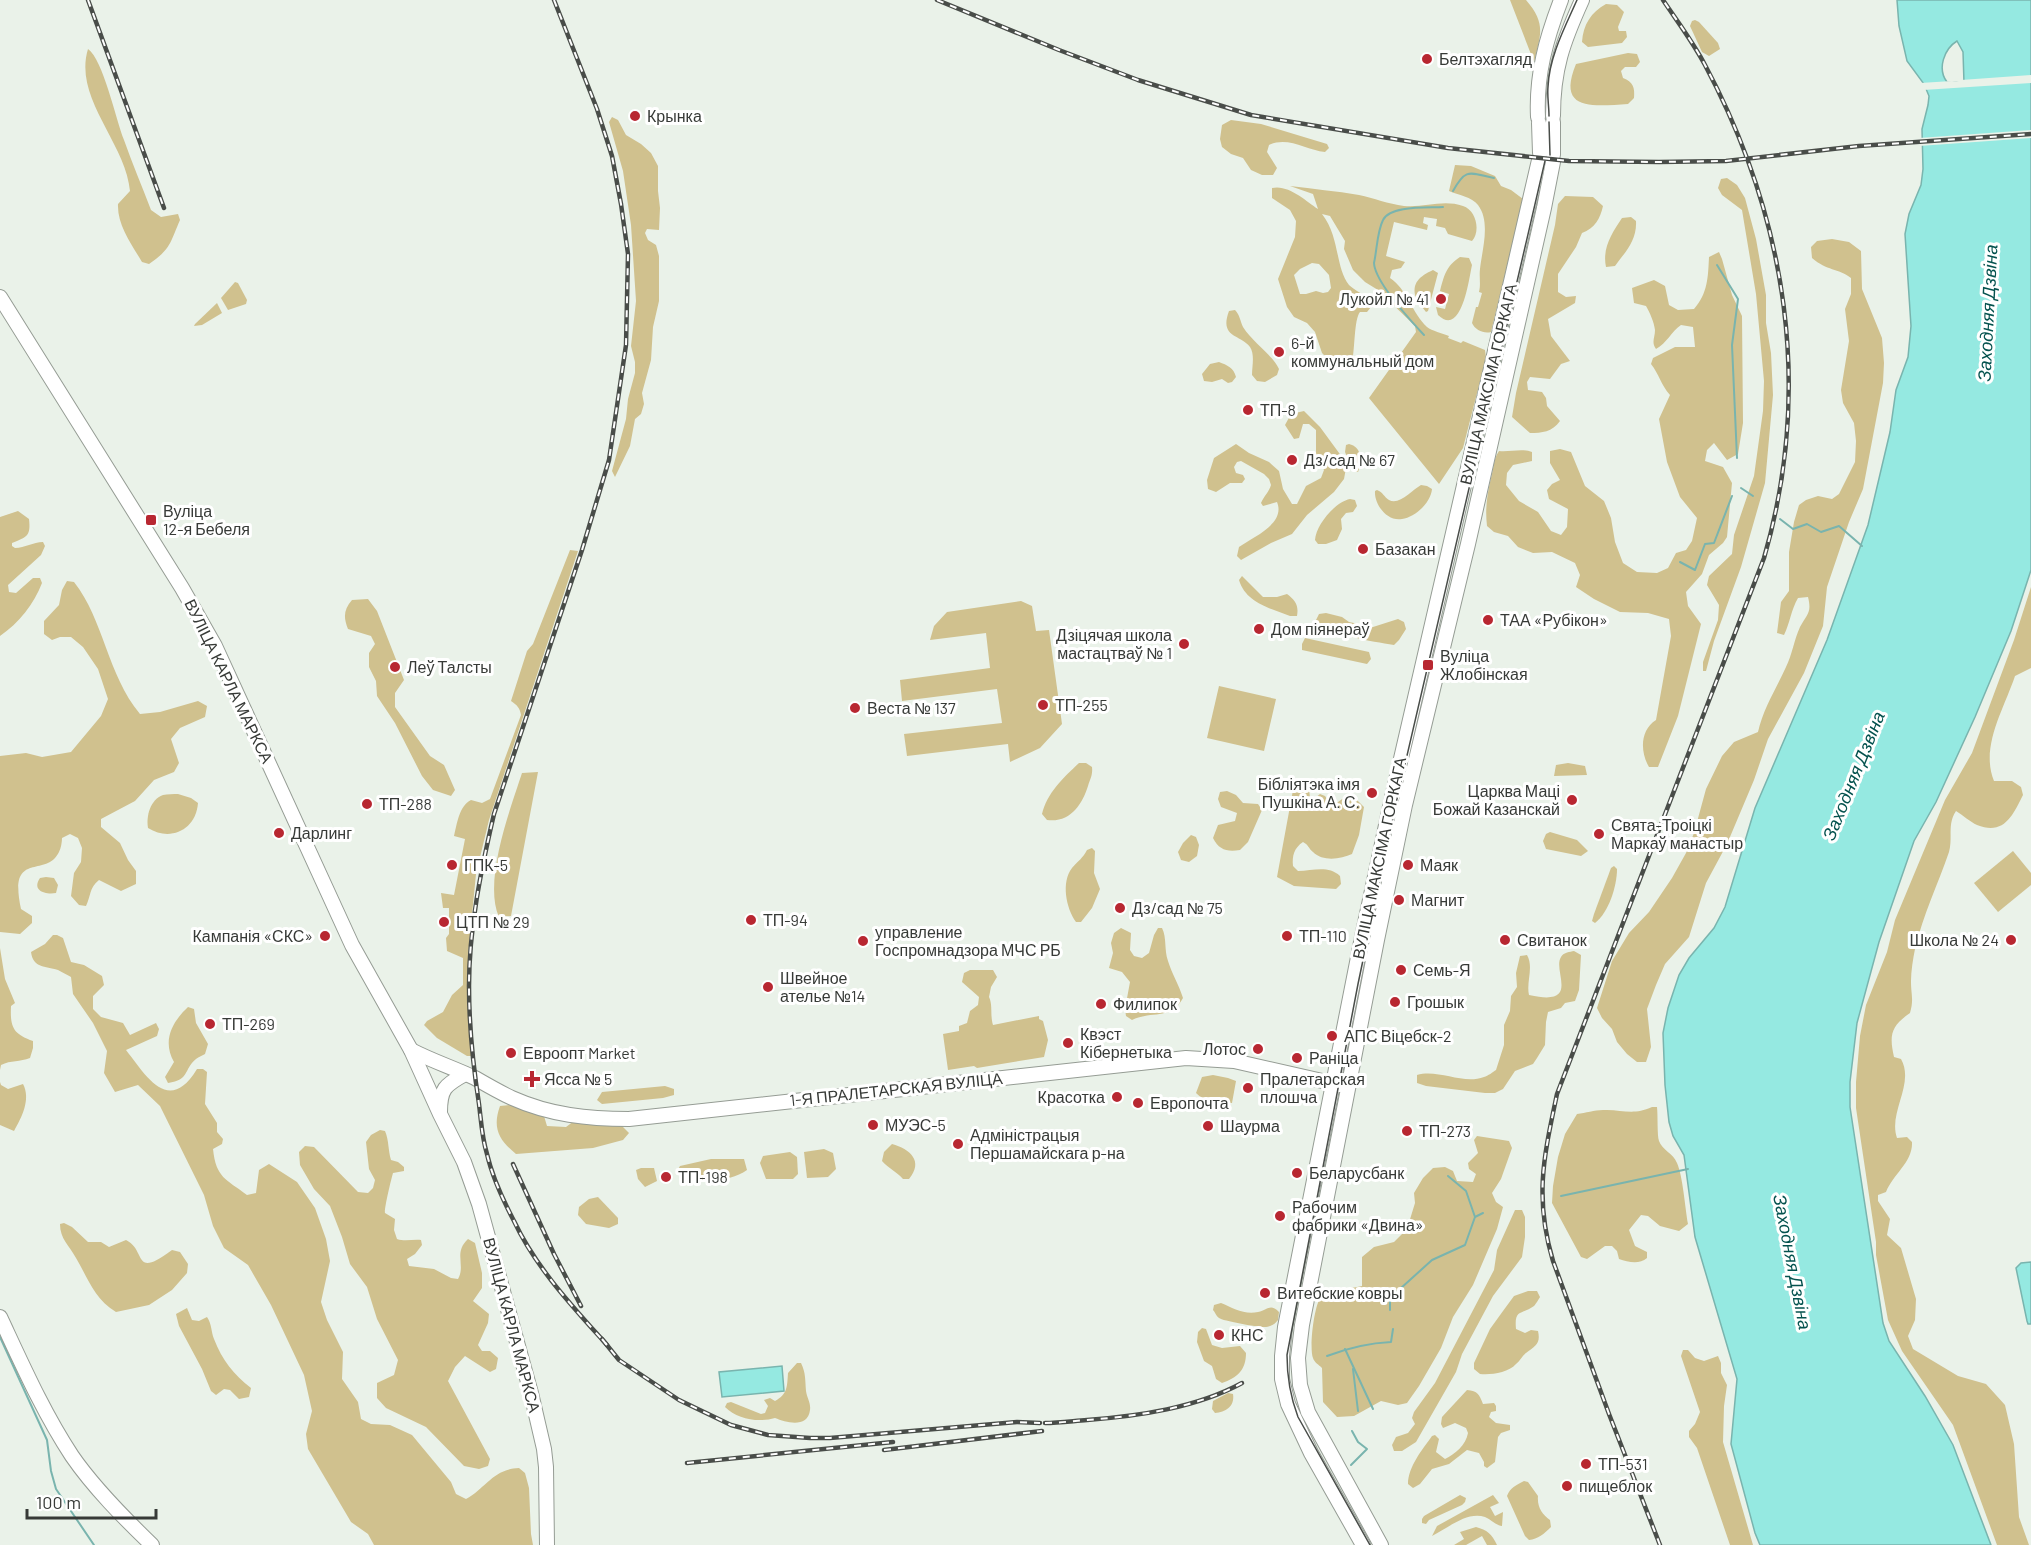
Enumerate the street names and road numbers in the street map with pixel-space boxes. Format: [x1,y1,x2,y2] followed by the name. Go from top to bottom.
[1455,281,1520,486] street label: ВУЛІЦА МАКСІМА ГОРКАГА
[181,596,278,766] street label: ВУЛІЦА КАРЛА МАРКСА
[1348,755,1409,961] street label: ВУЛІЦА МАКСІМА ГОРКАГА
[789,1068,1004,1109] street label: 1-Я ПРАЛЕТАРСКАЯ ВУЛІЦА
[480,1235,545,1415] street label: ВУЛІЦА КАРЛА МАРКСА

